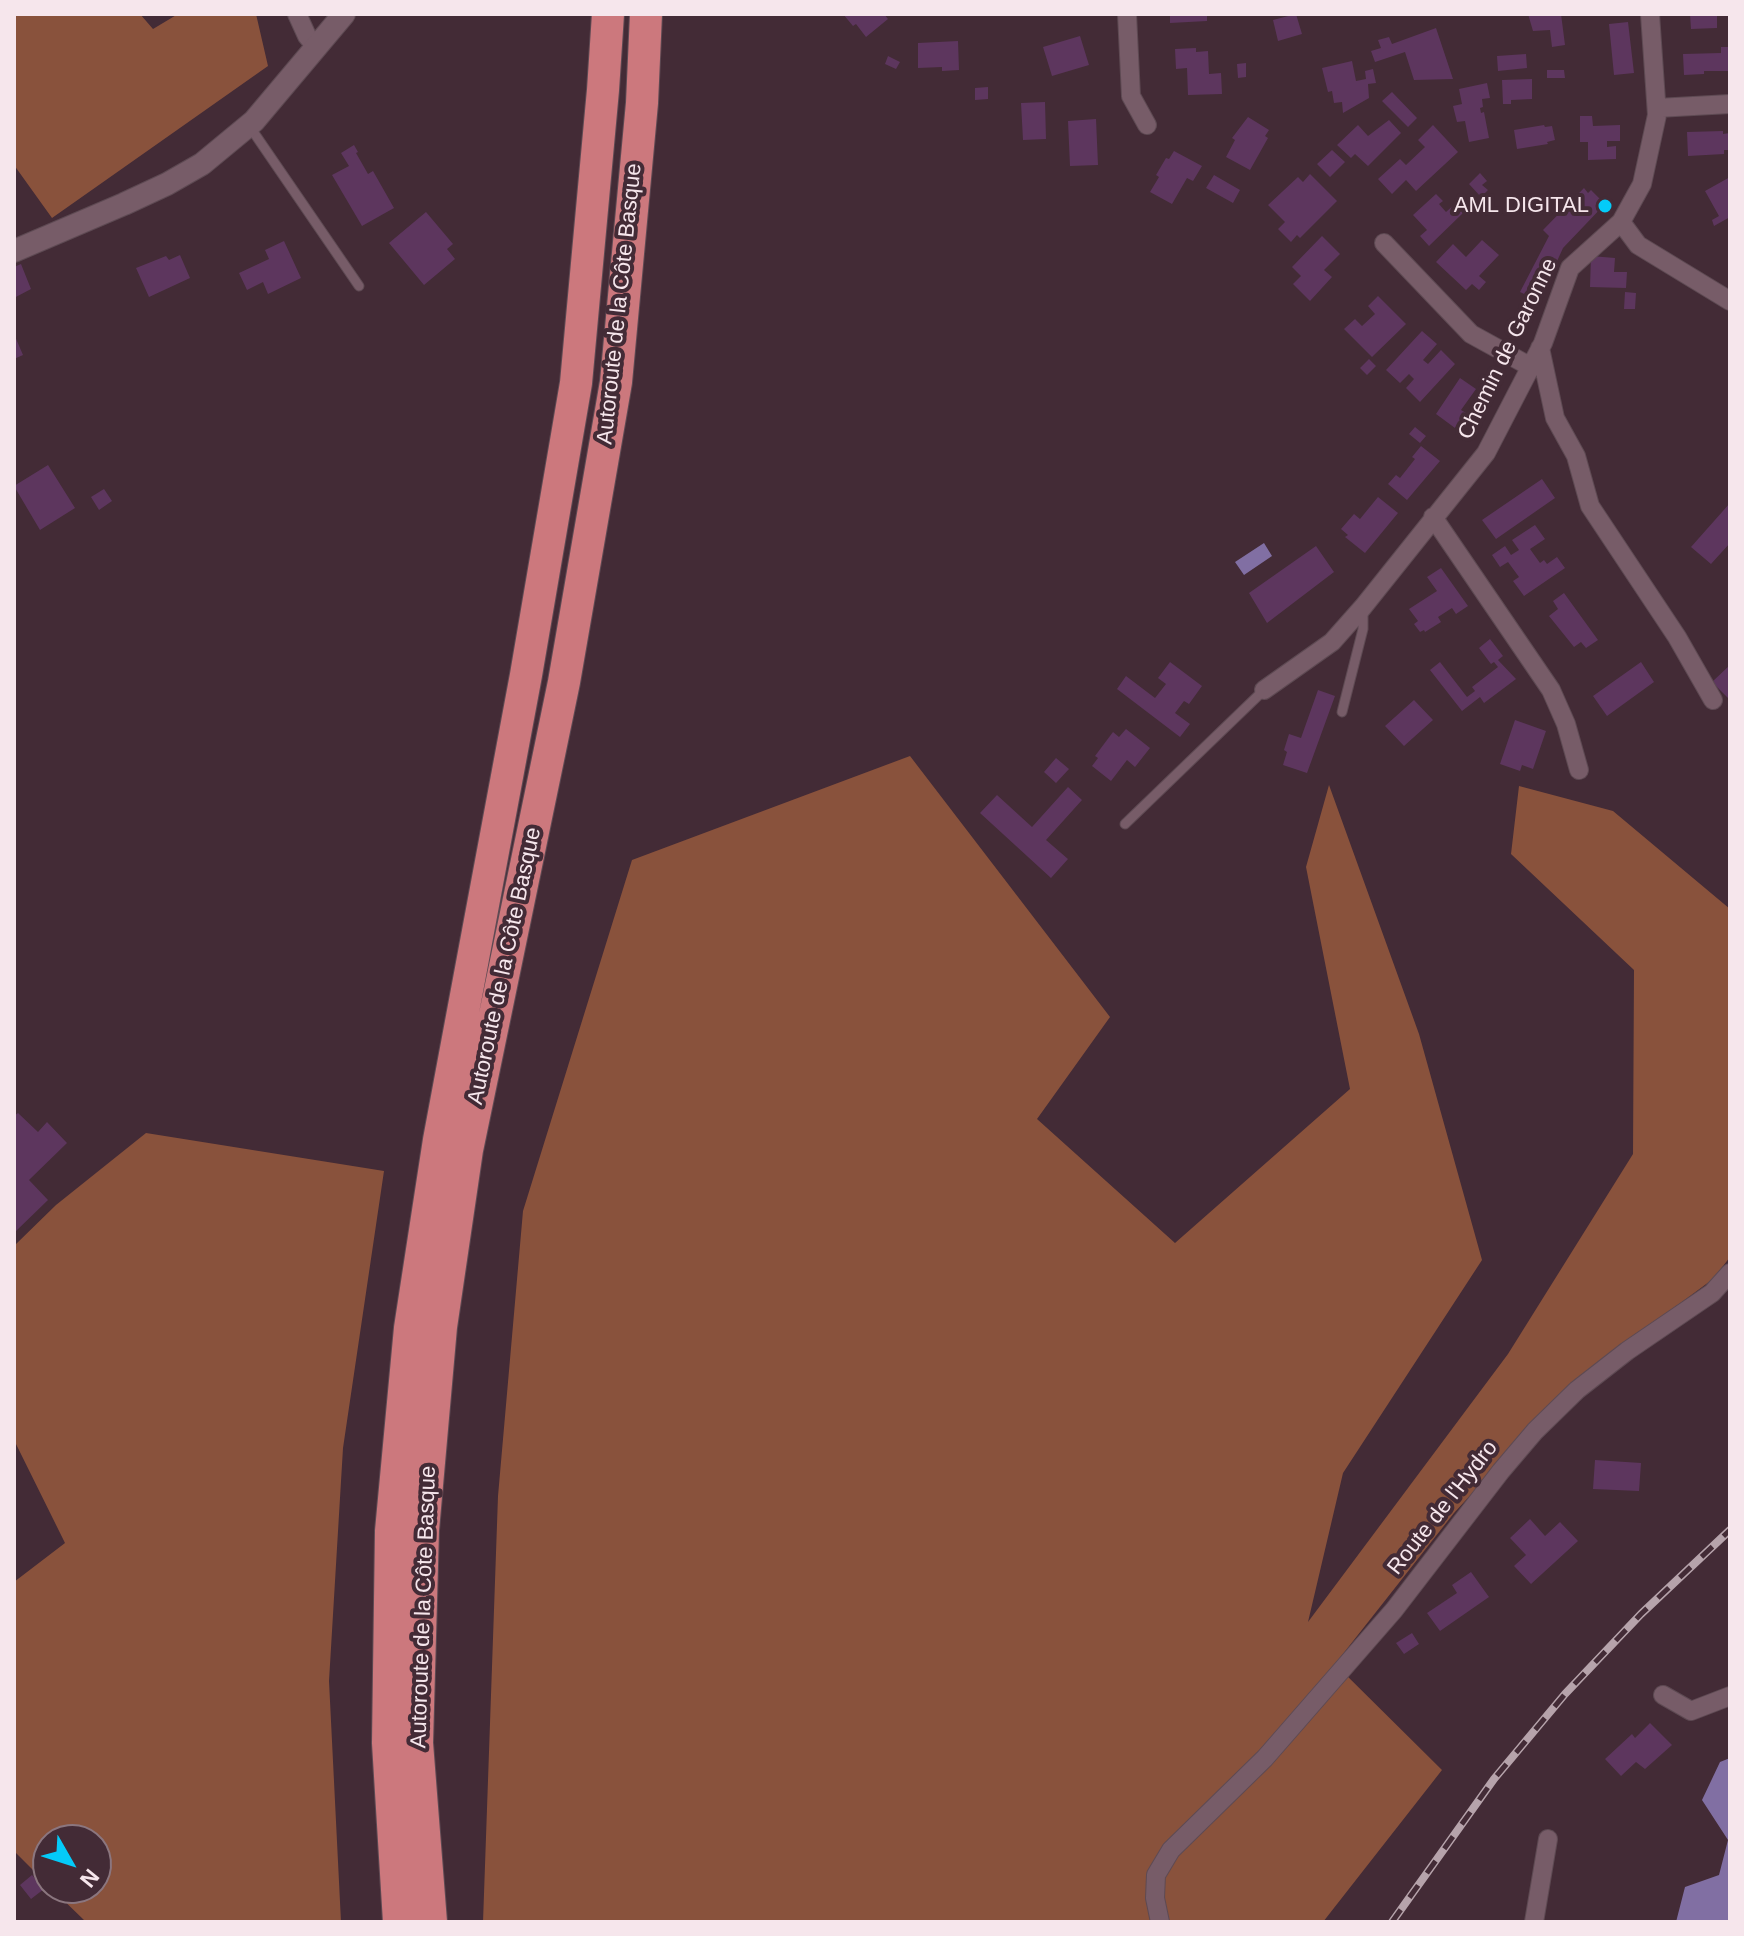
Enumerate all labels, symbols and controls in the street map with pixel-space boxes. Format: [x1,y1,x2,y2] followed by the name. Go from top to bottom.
[592,162,648,446] street label: Autoroute de la Côte Basque
[1454,193,1589,219] place label: AML DIGITAL
[1596,197,1614,215] marker: AML DIGITAL
[1453,254,1563,444] street label: Chemin de Garonne
[463,825,547,1107] street label: Autoroute de la Côte Basque
[1382,1436,1504,1580] street label: Route de l'Hydro
[406,1465,442,1749] street label: Autoroute de la Côte Basque
[32,1824,112,1904] north arrow
[75,1864,104,1892] text: N

